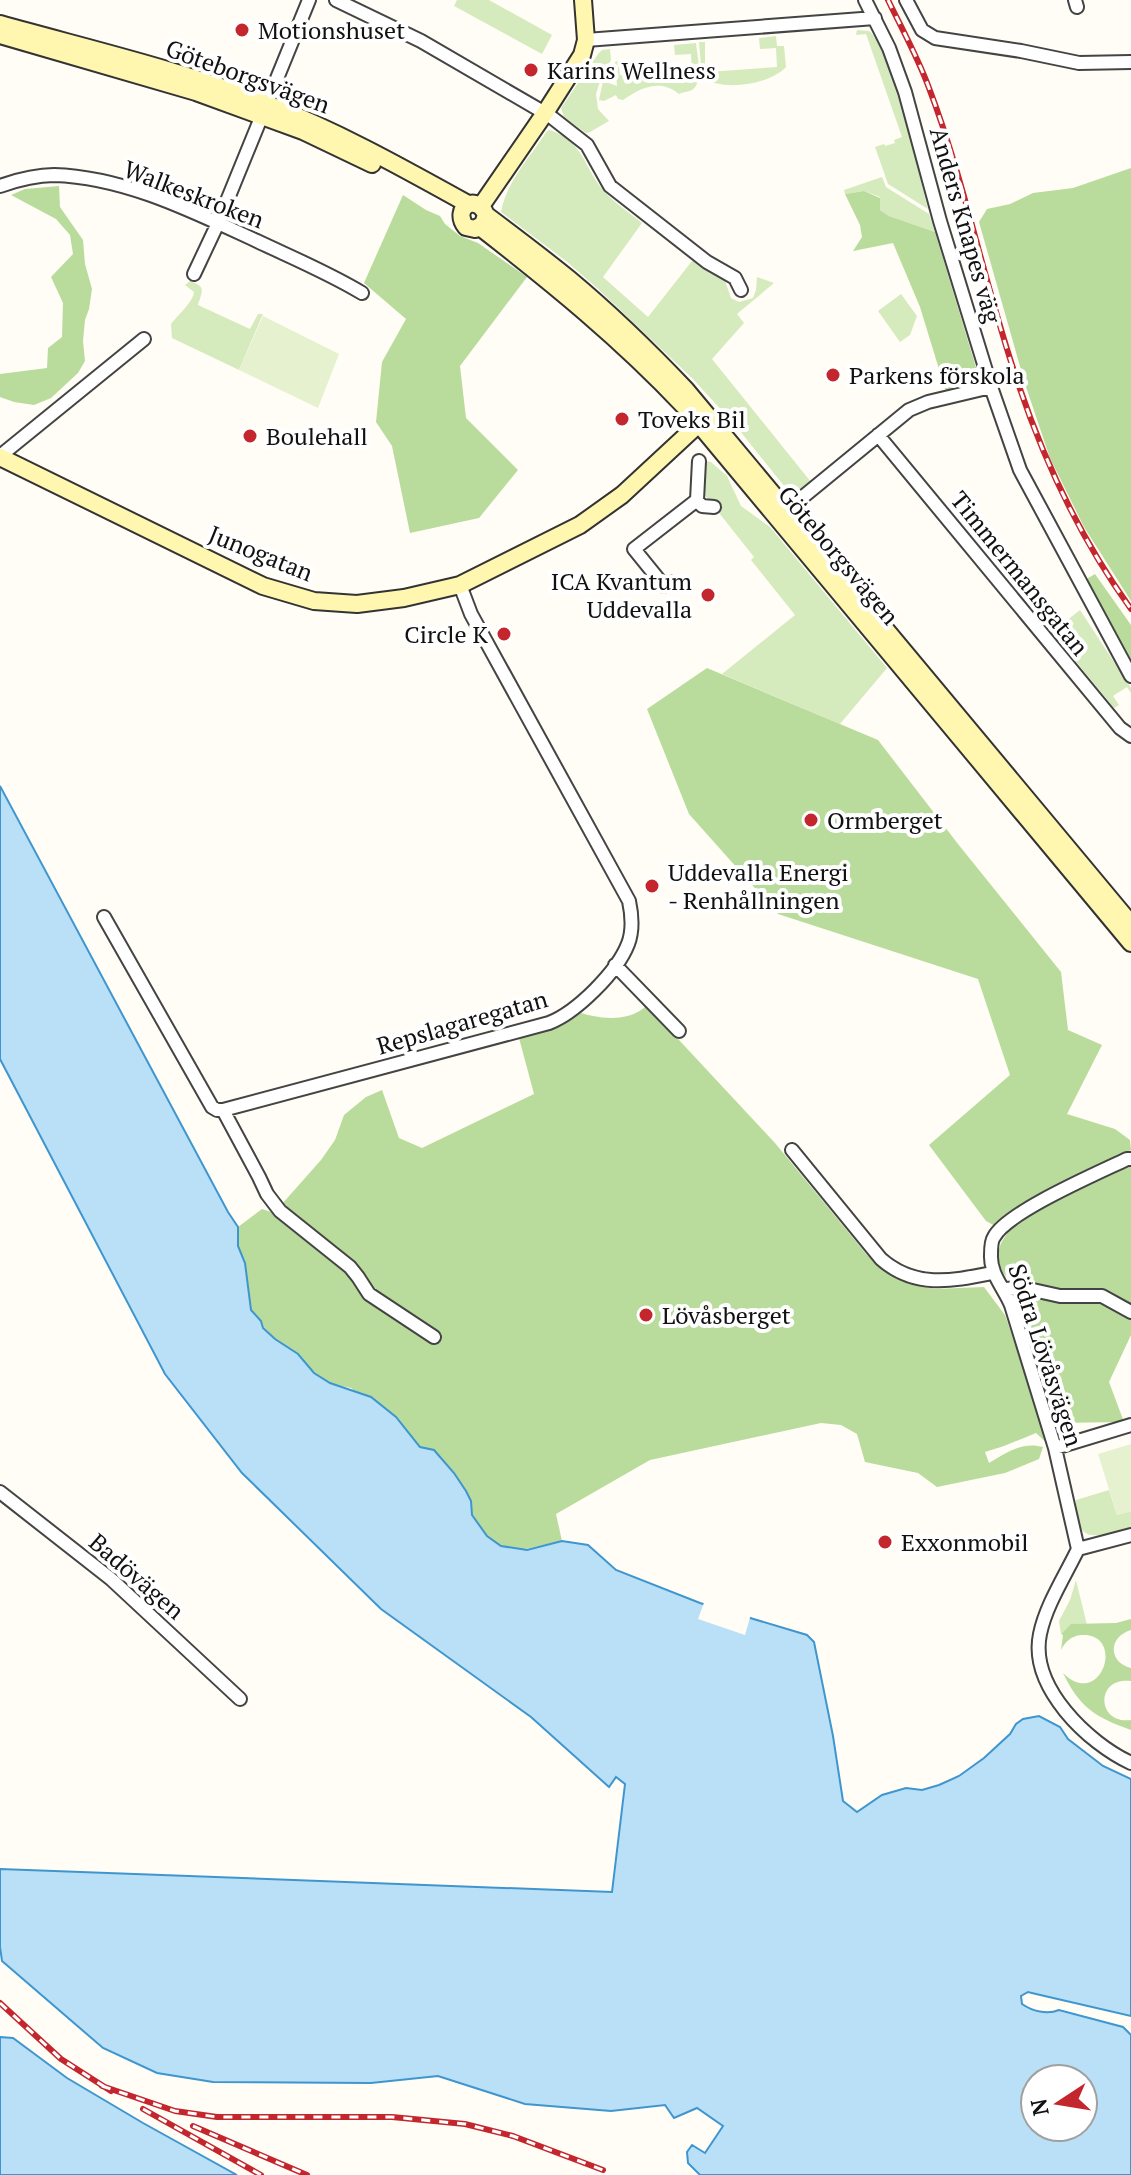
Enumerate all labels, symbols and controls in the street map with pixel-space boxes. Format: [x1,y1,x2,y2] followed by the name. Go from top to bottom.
[258,14,405,46] place label: Motionshuset
[233,21,251,39] marker: Motionshuset
[162,31,334,121] street label: Göteborgsvägen
[547,54,716,86] place label: Karins Wellness
[522,61,540,79] marker: Karins Wellness
[923,123,1009,327] street label: Anders Knapes väg
[119,153,269,235] street label: Walkeskroken
[849,359,1025,391] place label: Parkens förskola
[824,366,842,384] marker: Parkens förskola
[638,403,746,435] place label: Toveks Bil
[613,410,631,428] marker: Toveks Bil
[266,420,368,452] place label: Boulehall
[241,427,259,445] marker: Boulehall
[771,479,907,631] street label: Göteborgsvägen
[944,484,1096,662] street label: Timmermansgatan
[204,518,318,588] street label: Junogatan
[551,565,692,625] place label: ICA Kvantum Uddevalla
[699,586,717,604] marker: ICA Kvantum Uddevalla
[404,618,488,650] place label: Circle K
[495,625,513,643] marker: Circle K
[827,804,943,836] place label: Ormberget
[802,811,820,829] marker: Ormberget
[668,856,848,916] place label: Uddevalla Energi - Renhållningen
[643,877,661,895] marker: Uddevalla Energi - Renhållningen
[373,982,551,1062] street label: Repslagaregatan
[1001,1259,1091,1451] street label: Södra Lövåsvägen
[662,1299,791,1331] place label: Lövåsberget
[637,1306,655,1324] marker: Lövåsberget
[83,1526,191,1626] street label: Badövägen
[901,1526,1028,1558] place label: Exxonmobil
[876,1533,894,1551] marker: Exxonmobil
[1019,2063,1099,2143] north arrow
[1023,2096,1055,2118] text: N

